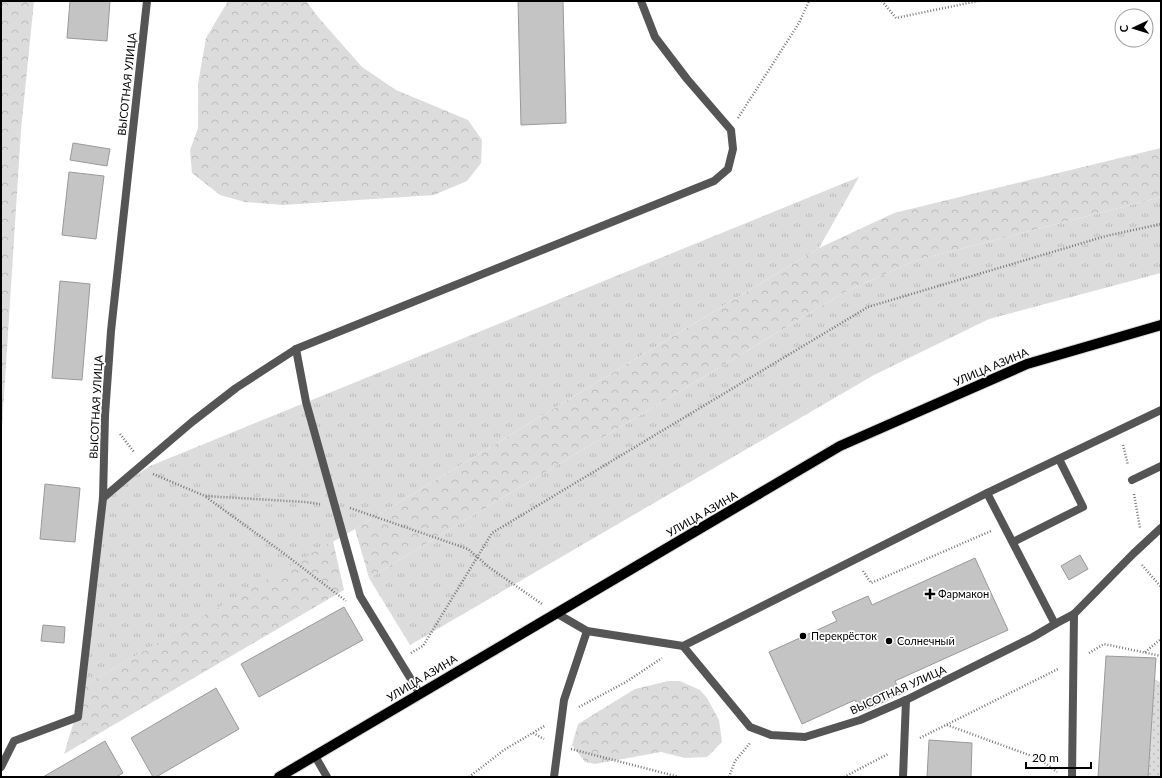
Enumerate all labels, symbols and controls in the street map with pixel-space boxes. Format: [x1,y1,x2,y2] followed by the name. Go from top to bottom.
[1114,8,1154,48] north arrow
[1117,24,1130,33] text: С
[115,31,138,136] street label: ВЫСОТНАЯ УЛИЦА
[952,345,1030,388] street label: УЛИЦА АЗИНА
[86,354,105,459] street label: ВЫСОТНАЯ УЛИЦА
[664,488,740,539] street label: УЛИЦА АЗИНА
[938,587,989,600] place label: Фармакон
[925,589,935,599] marker: Фармакон
[811,629,877,642] place label: Перекрёсток
[798,631,808,641] marker: Перекрёсток
[897,634,955,647] place label: Солнечный
[884,636,894,646] marker: Солнечный
[384,651,460,704] street label: УЛИЦА АЗИНА
[848,662,948,717] street label: ВЫСОТНАЯ УЛИЦА
[1026,744,1091,770] scale bar
[1032,750,1059,765] text: 20 m

